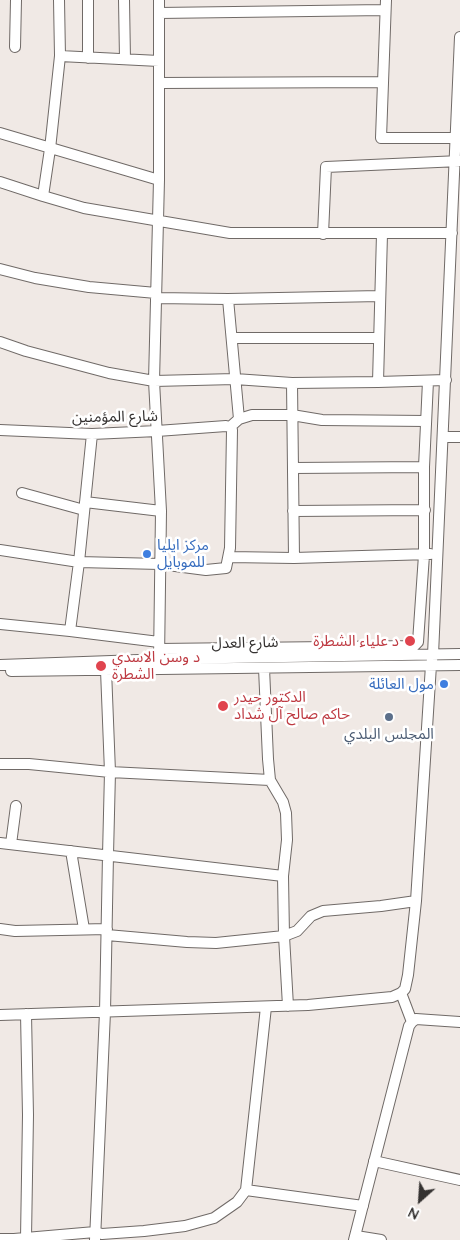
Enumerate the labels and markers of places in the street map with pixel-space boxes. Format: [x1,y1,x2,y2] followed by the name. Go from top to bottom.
[157,536,209,571] place label: مركز ايليا للموبايل
[141,548,153,560] marker: مركز ايليا للموبايل
[313,632,399,650] place label: د علياء الشطرة
[403,634,417,648] marker: د علياء الشطرة
[112,648,200,683] place label: د وسن الاسدي الشطرة
[94,659,108,673] marker: د وسن الاسدي الشطرة
[369,675,434,693] place label: مول العائلة
[438,678,450,690] marker: مول العائلة
[234,688,350,723] place label: الدكتور حيدر حاكم صالح آل شداد
[216,699,230,713] marker: الدكتور حيدر حاكم صالح آل شداد
[383,711,395,723] marker: المجلس البلدي
[344,725,434,743] place label: المجلس البلدي

